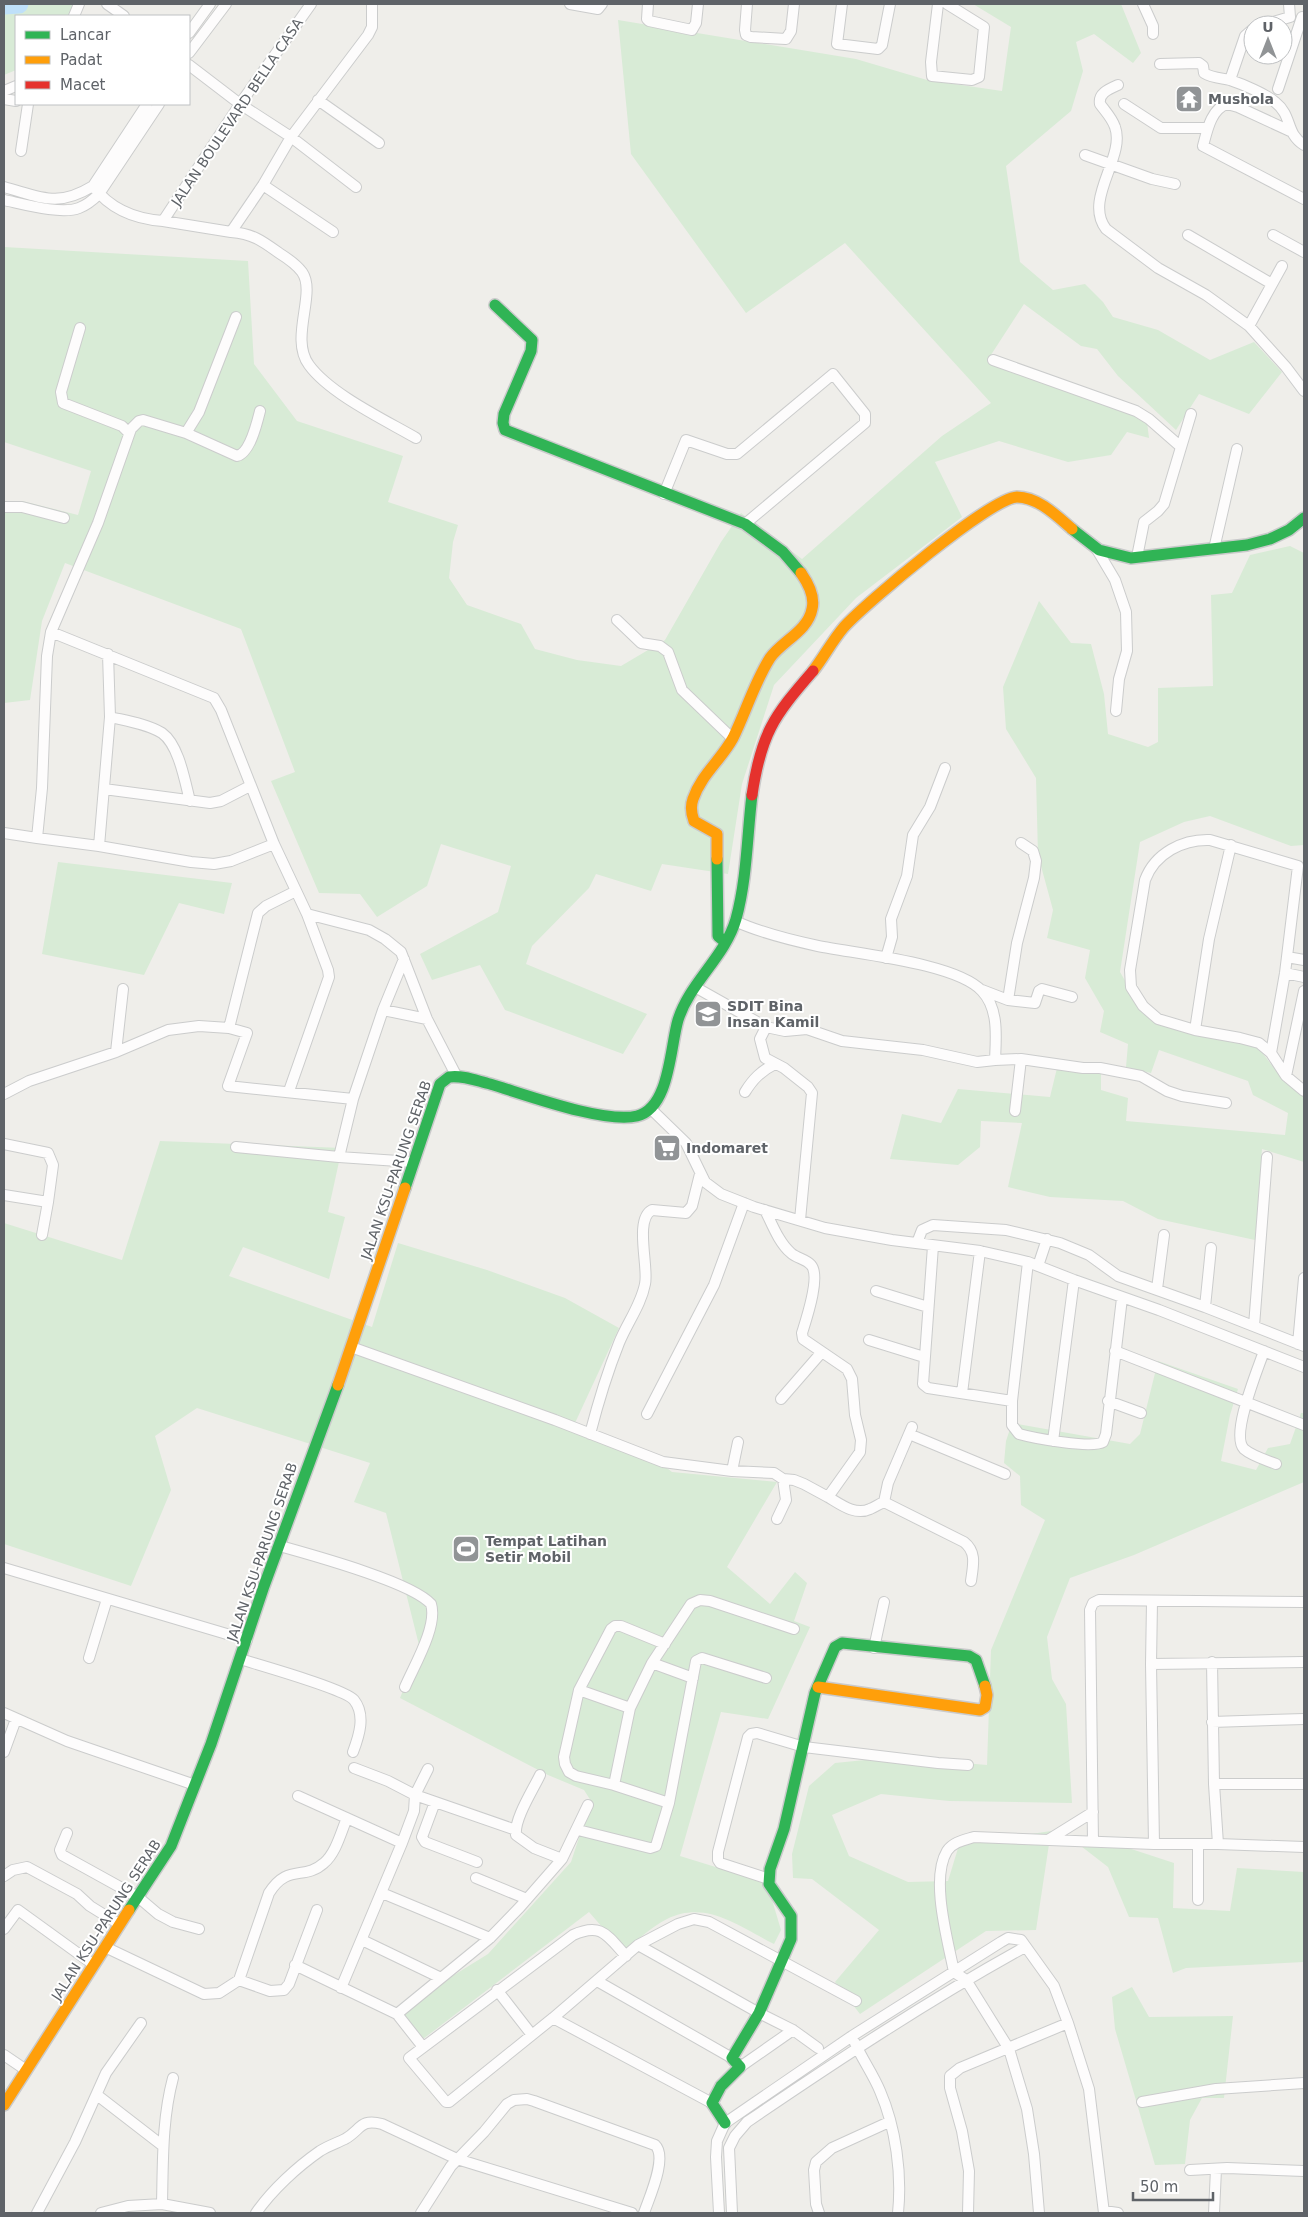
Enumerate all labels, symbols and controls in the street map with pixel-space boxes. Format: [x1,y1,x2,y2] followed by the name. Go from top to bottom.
[15,15,190,105] legend
[167,15,306,210] street label: JALAN BOULEVARD BELLA CASA
[1243,15,1293,65] north arrow
[1262,19,1274,35] text: U
[60,26,111,44] text: Lancar
[60,51,102,69] text: Padat
[60,76,106,94] text: Macet
[1174,84,1204,114] temple icon: Mushola
[1208,91,1274,107] place label: Mushola
[727,998,819,1030] place label: SDIT Bina Insan Kamil
[693,999,723,1029] school or university icon: SDIT Bina Insan Kamil
[357,1078,434,1263] street label: JALAN KSU-PARUNG SERAB
[652,1133,682,1163] supermarket icon: Indomaret
[686,1140,768,1156] place label: Indomaret
[223,1460,300,1645] street label: JALAN KSU-PARUNG SERAB
[485,1533,607,1565] place label: Tempat Latihan Setir Mobil
[451,1534,481,1564] sports icon: Tempat Latihan Setir Mobil
[47,1837,164,2004] street label: JALAN KSU-PARUNG SERAB
[1133,2170,1213,2202] scale bar
[1140,2178,1178,2196] text: 50 m

